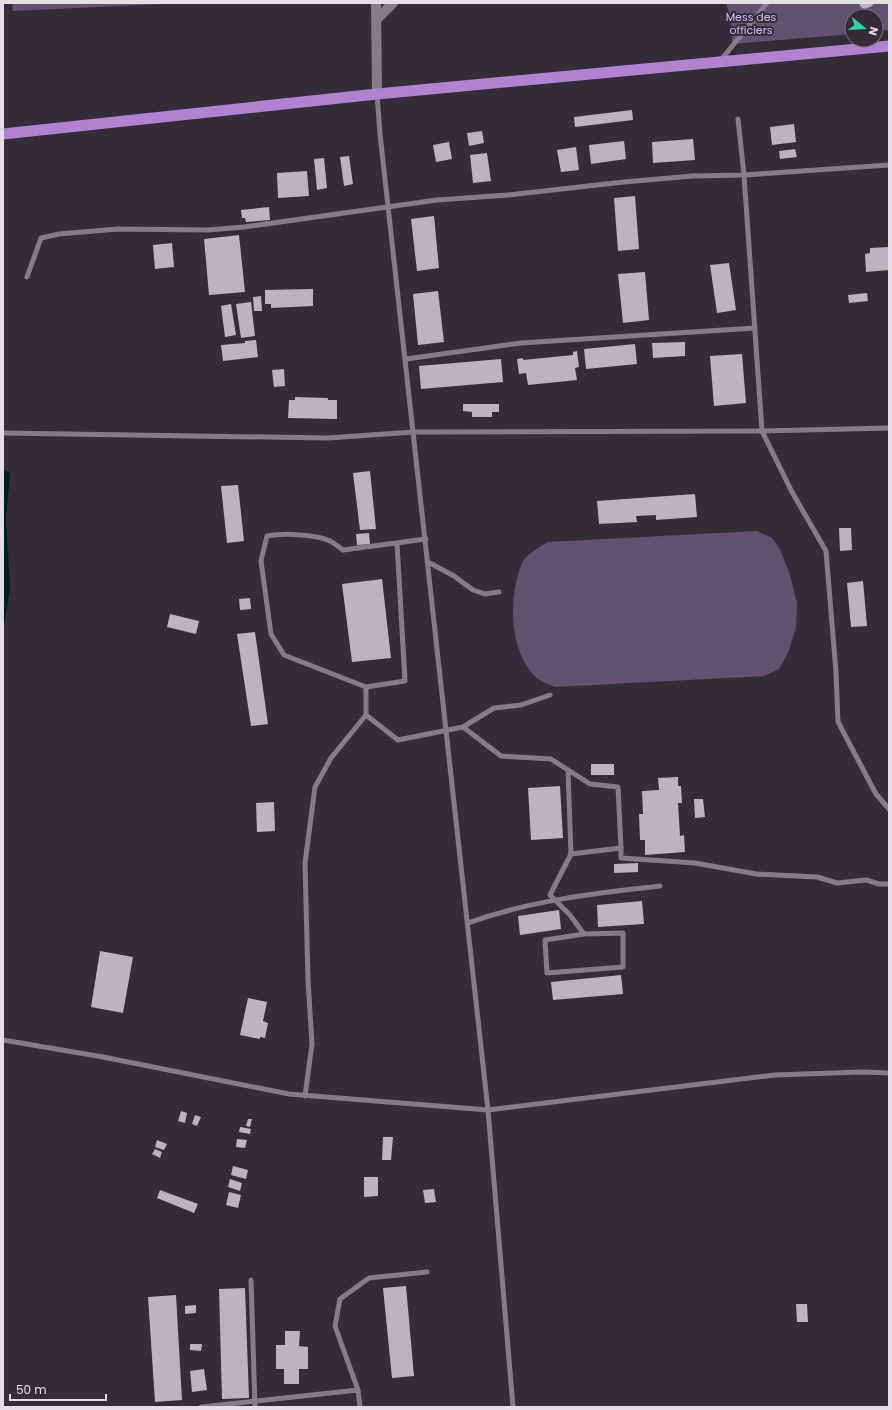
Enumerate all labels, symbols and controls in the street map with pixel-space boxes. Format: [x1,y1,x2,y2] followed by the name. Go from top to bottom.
[844,8,884,48] north arrow
[726,9,777,38] park label: Mess des officiers
[865,25,882,38] text: N
[10,1376,106,1402] scale bar
[16,1381,47,1398] text: 50 m

